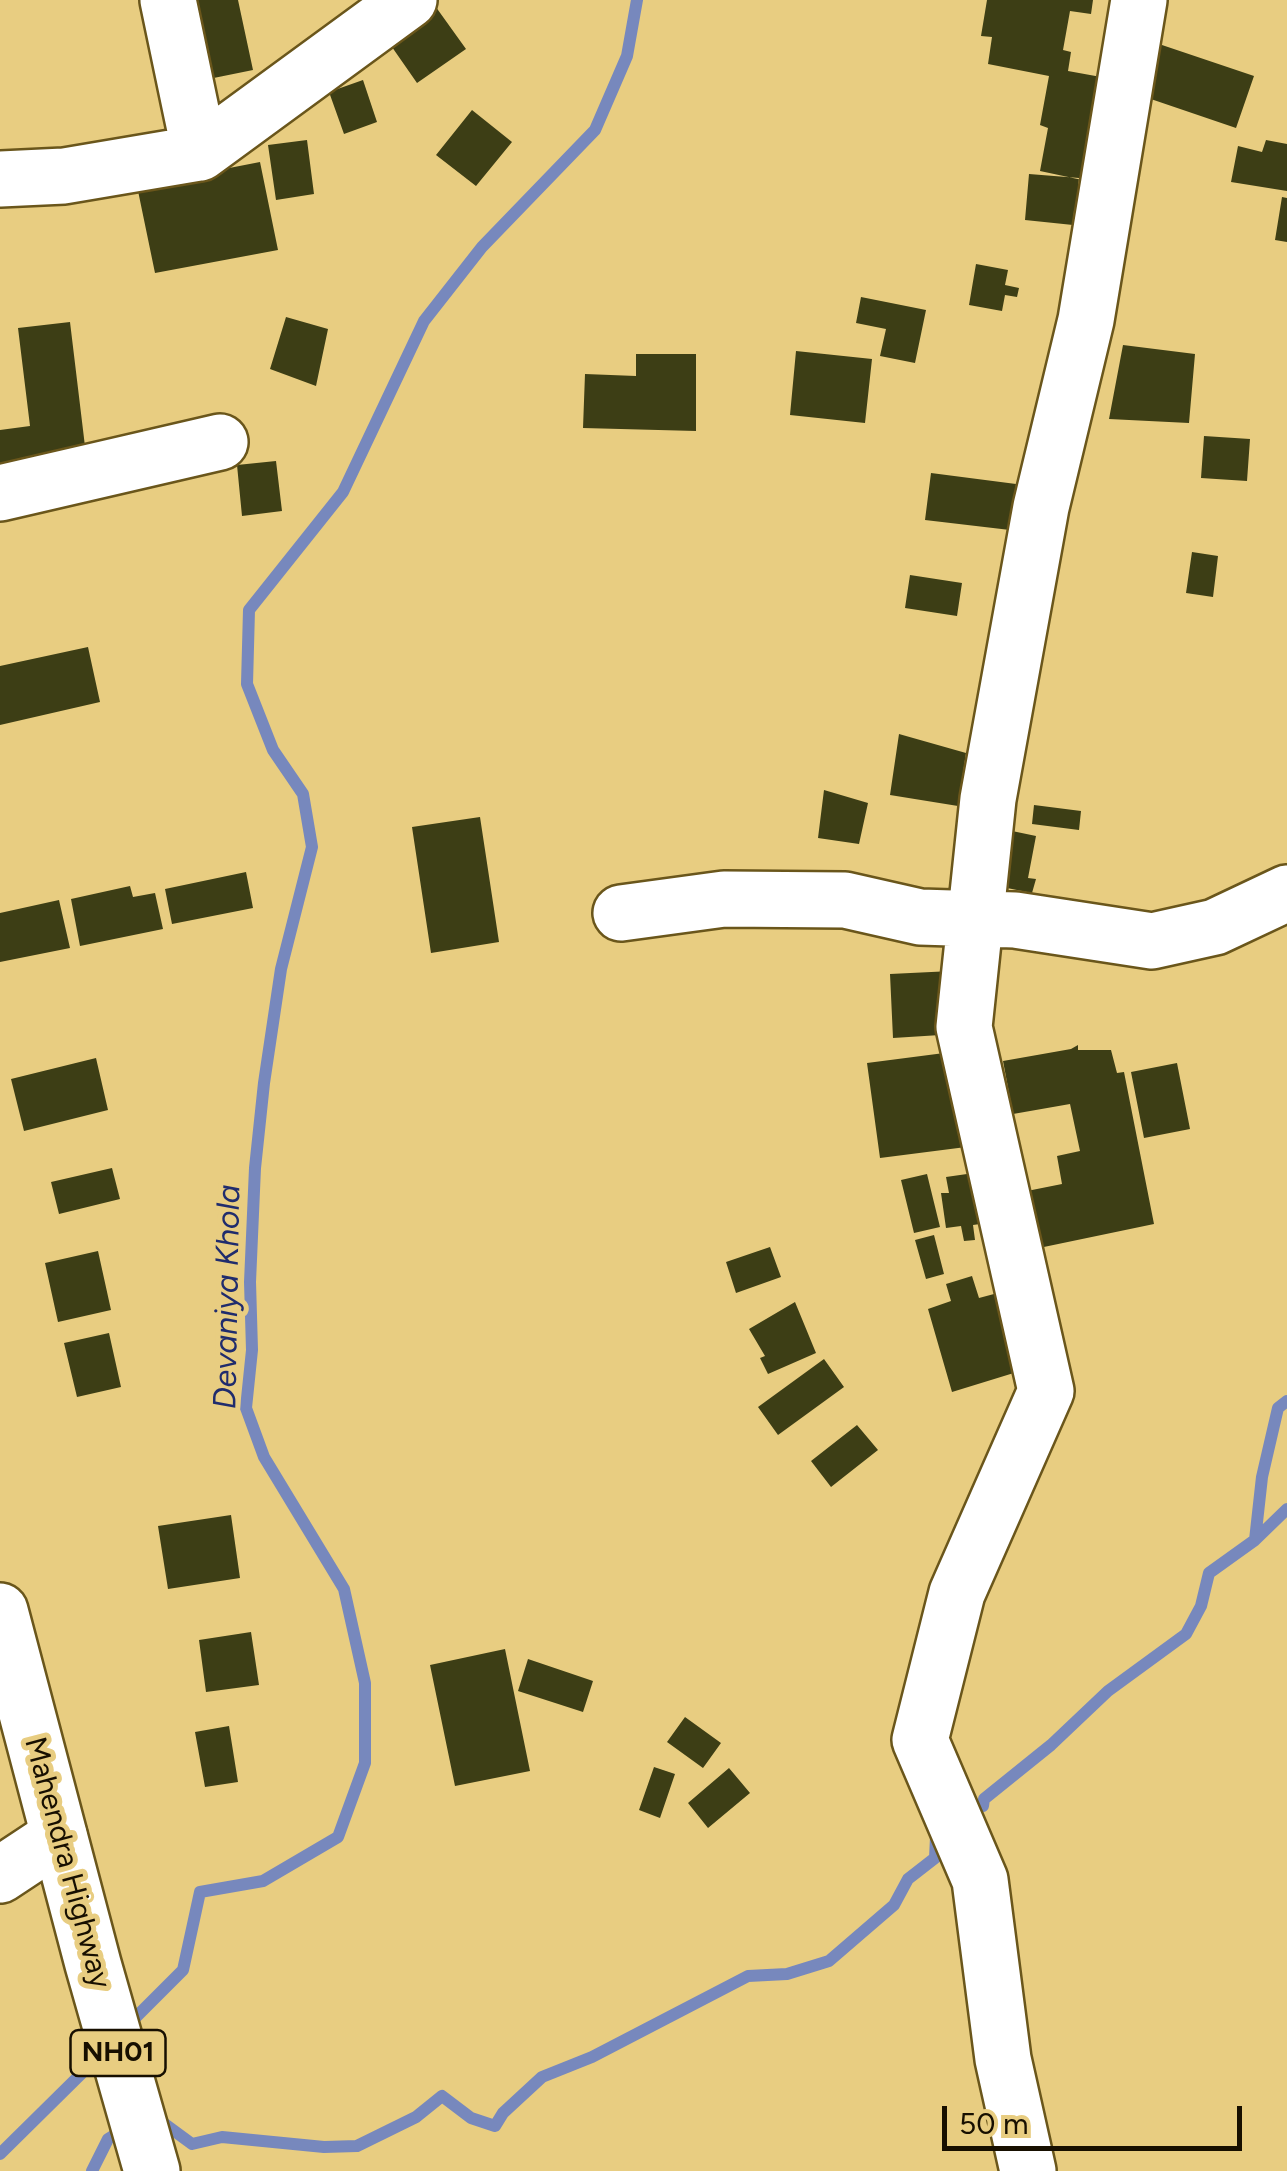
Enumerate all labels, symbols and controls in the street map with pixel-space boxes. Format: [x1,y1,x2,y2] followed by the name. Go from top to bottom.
[207,1184,249,1410] water label: Devaniya Khola
[16,1733,118,1993] street label: Mahendra Highway
[70,2030,166,2076] road number: NH01
[947,2086,1247,2148] scale bar
[959,2105,1028,2142] text: 50 m

